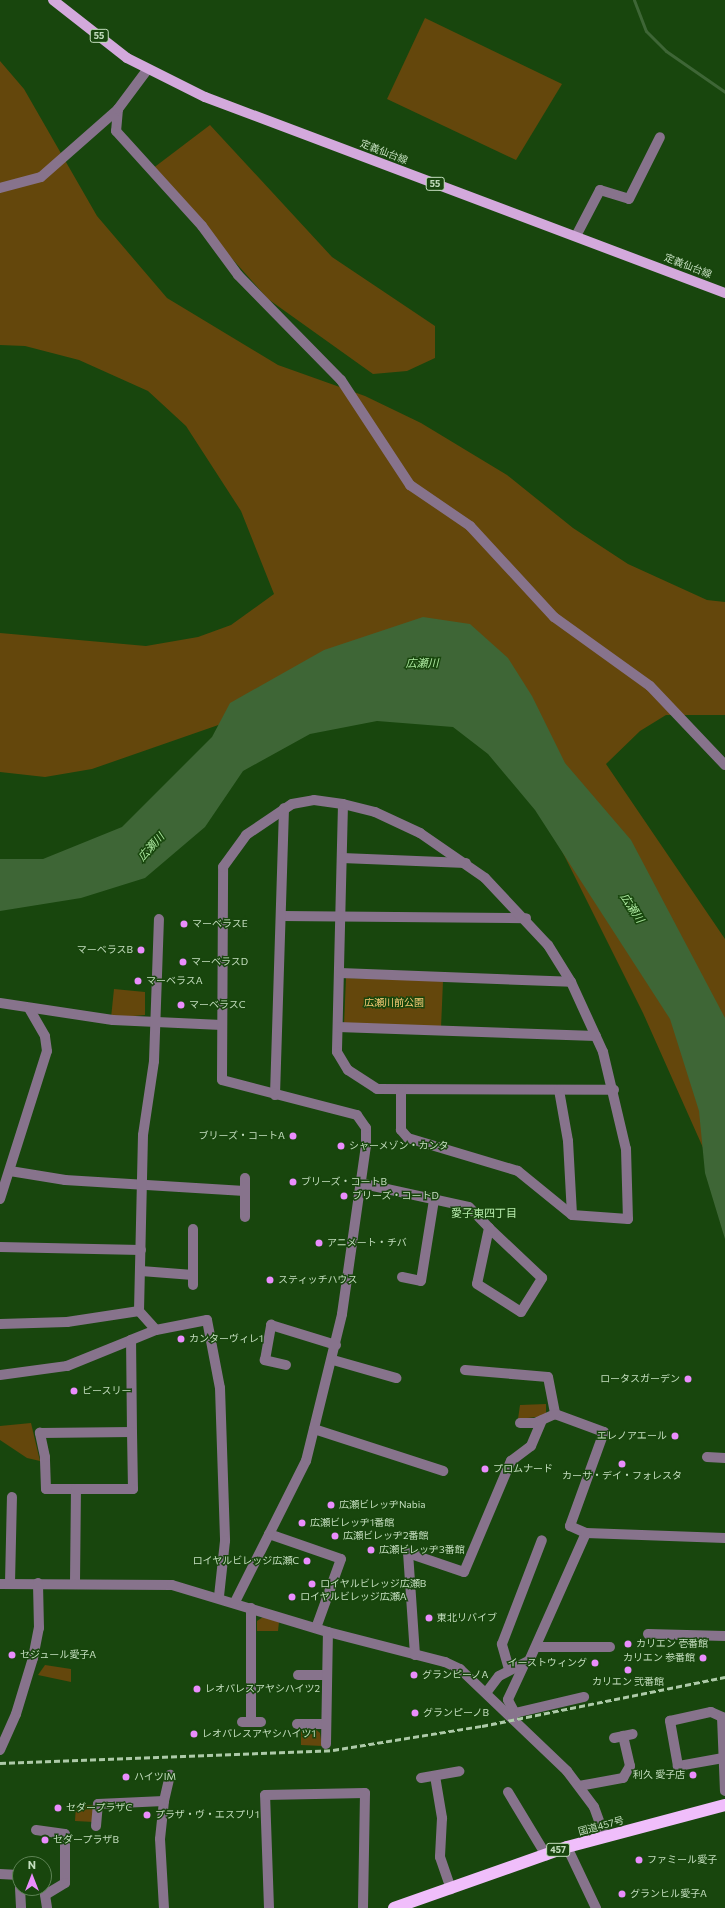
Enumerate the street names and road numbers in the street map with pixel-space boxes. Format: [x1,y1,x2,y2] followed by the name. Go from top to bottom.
[89,29,109,43] road number: 55
[359,137,409,167] street label: 定義仙台線
[425,177,445,191] road number: 55
[663,251,713,281] street label: 定義仙台線
[577,1814,625,1838] street label: 国道457号
[546,1843,570,1857] road number: 457

